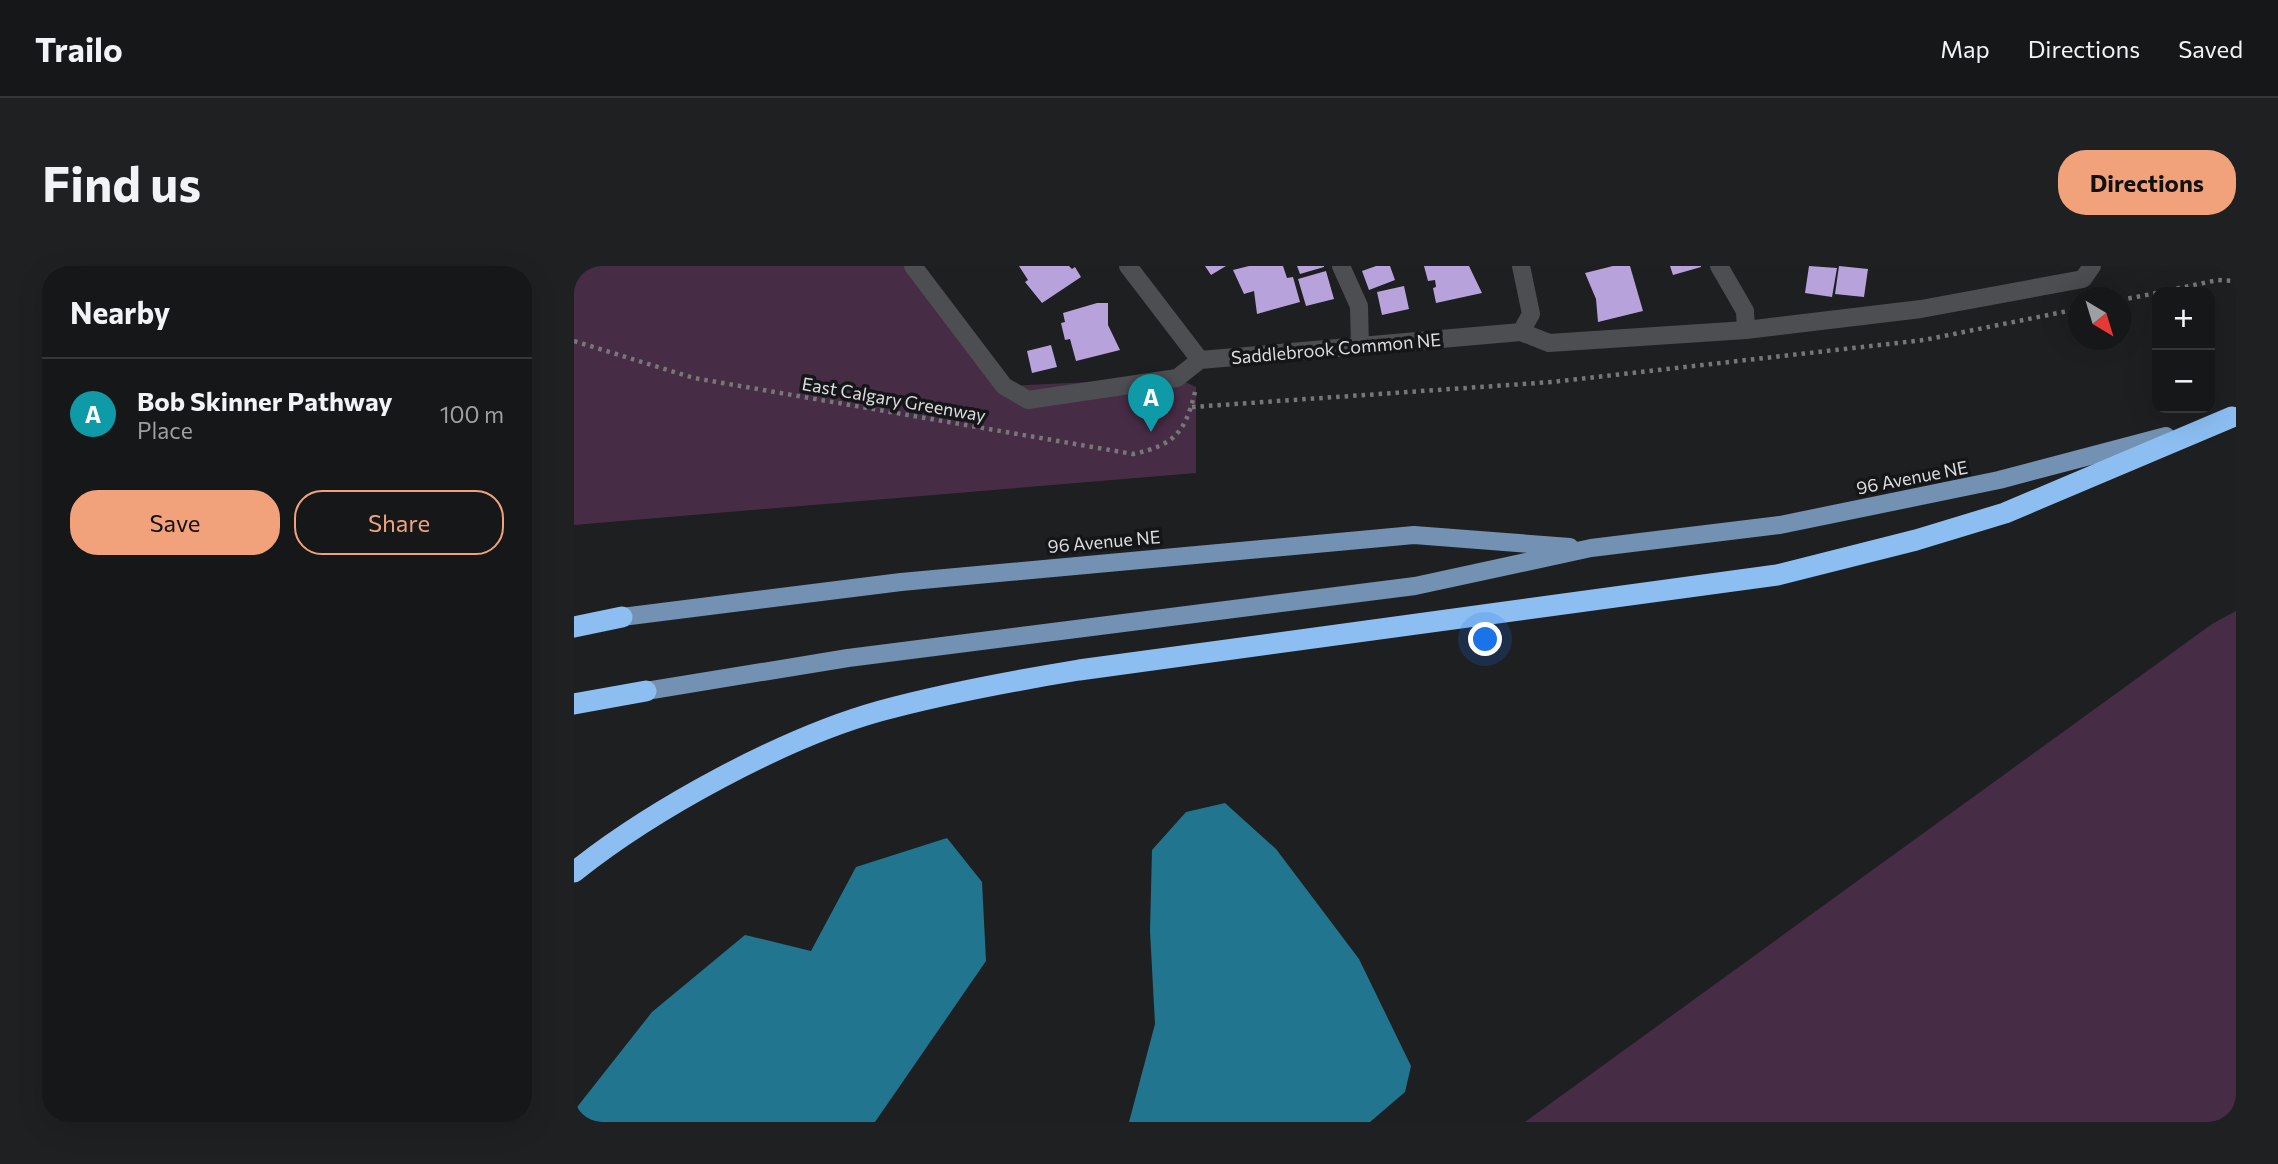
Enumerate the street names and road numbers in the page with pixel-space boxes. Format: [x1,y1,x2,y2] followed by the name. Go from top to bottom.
[1230,328,1442,368] street label: Saddlebrook Common NE
[800,372,988,426] street label: East Calgary Greenway
[1854,455,1970,499] street label: 96 Avenue NE
[1047,525,1161,557] street label: 96 Avenue NE

